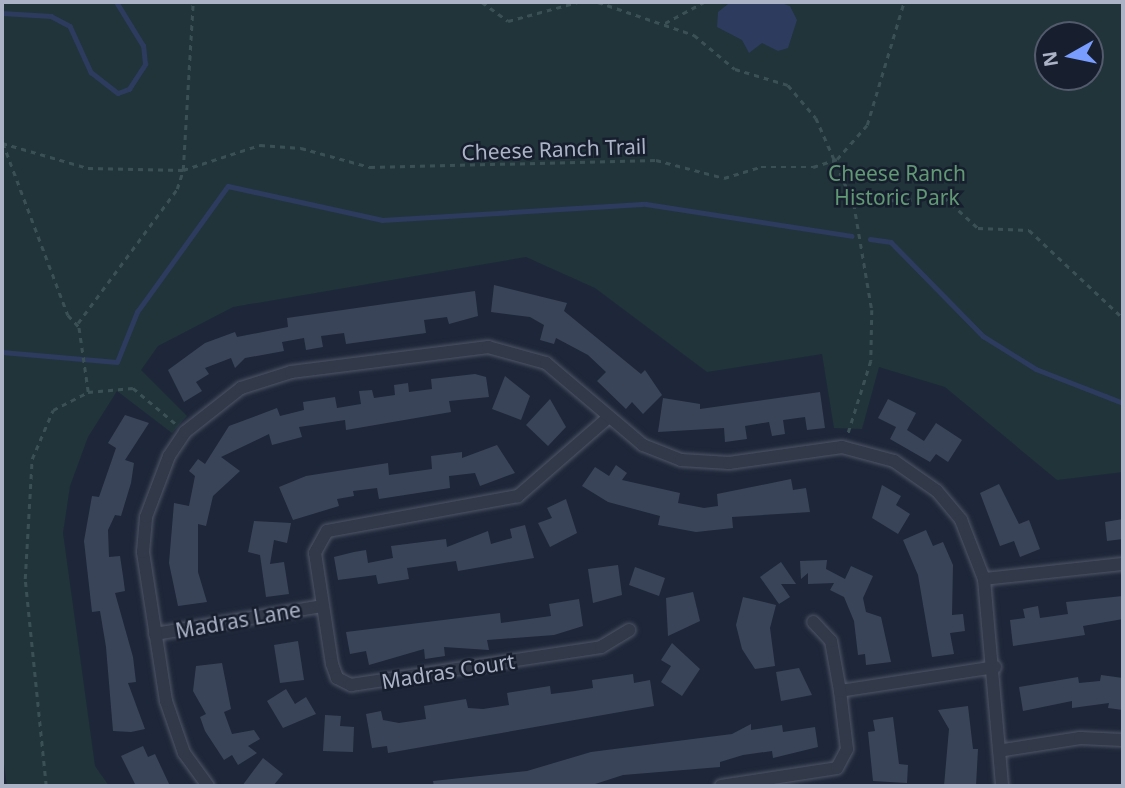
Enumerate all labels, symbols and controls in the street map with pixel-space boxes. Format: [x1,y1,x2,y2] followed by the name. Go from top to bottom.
[1034,21,1104,91] north arrow
[1036,49,1064,69] text: N
[461,133,647,165] street label: Cheese Ranch Trail
[828,160,966,210] park label: Cheese Ranch Historic Park
[173,597,303,643] street label: Madras Lane
[380,648,516,694] street label: Madras Court

